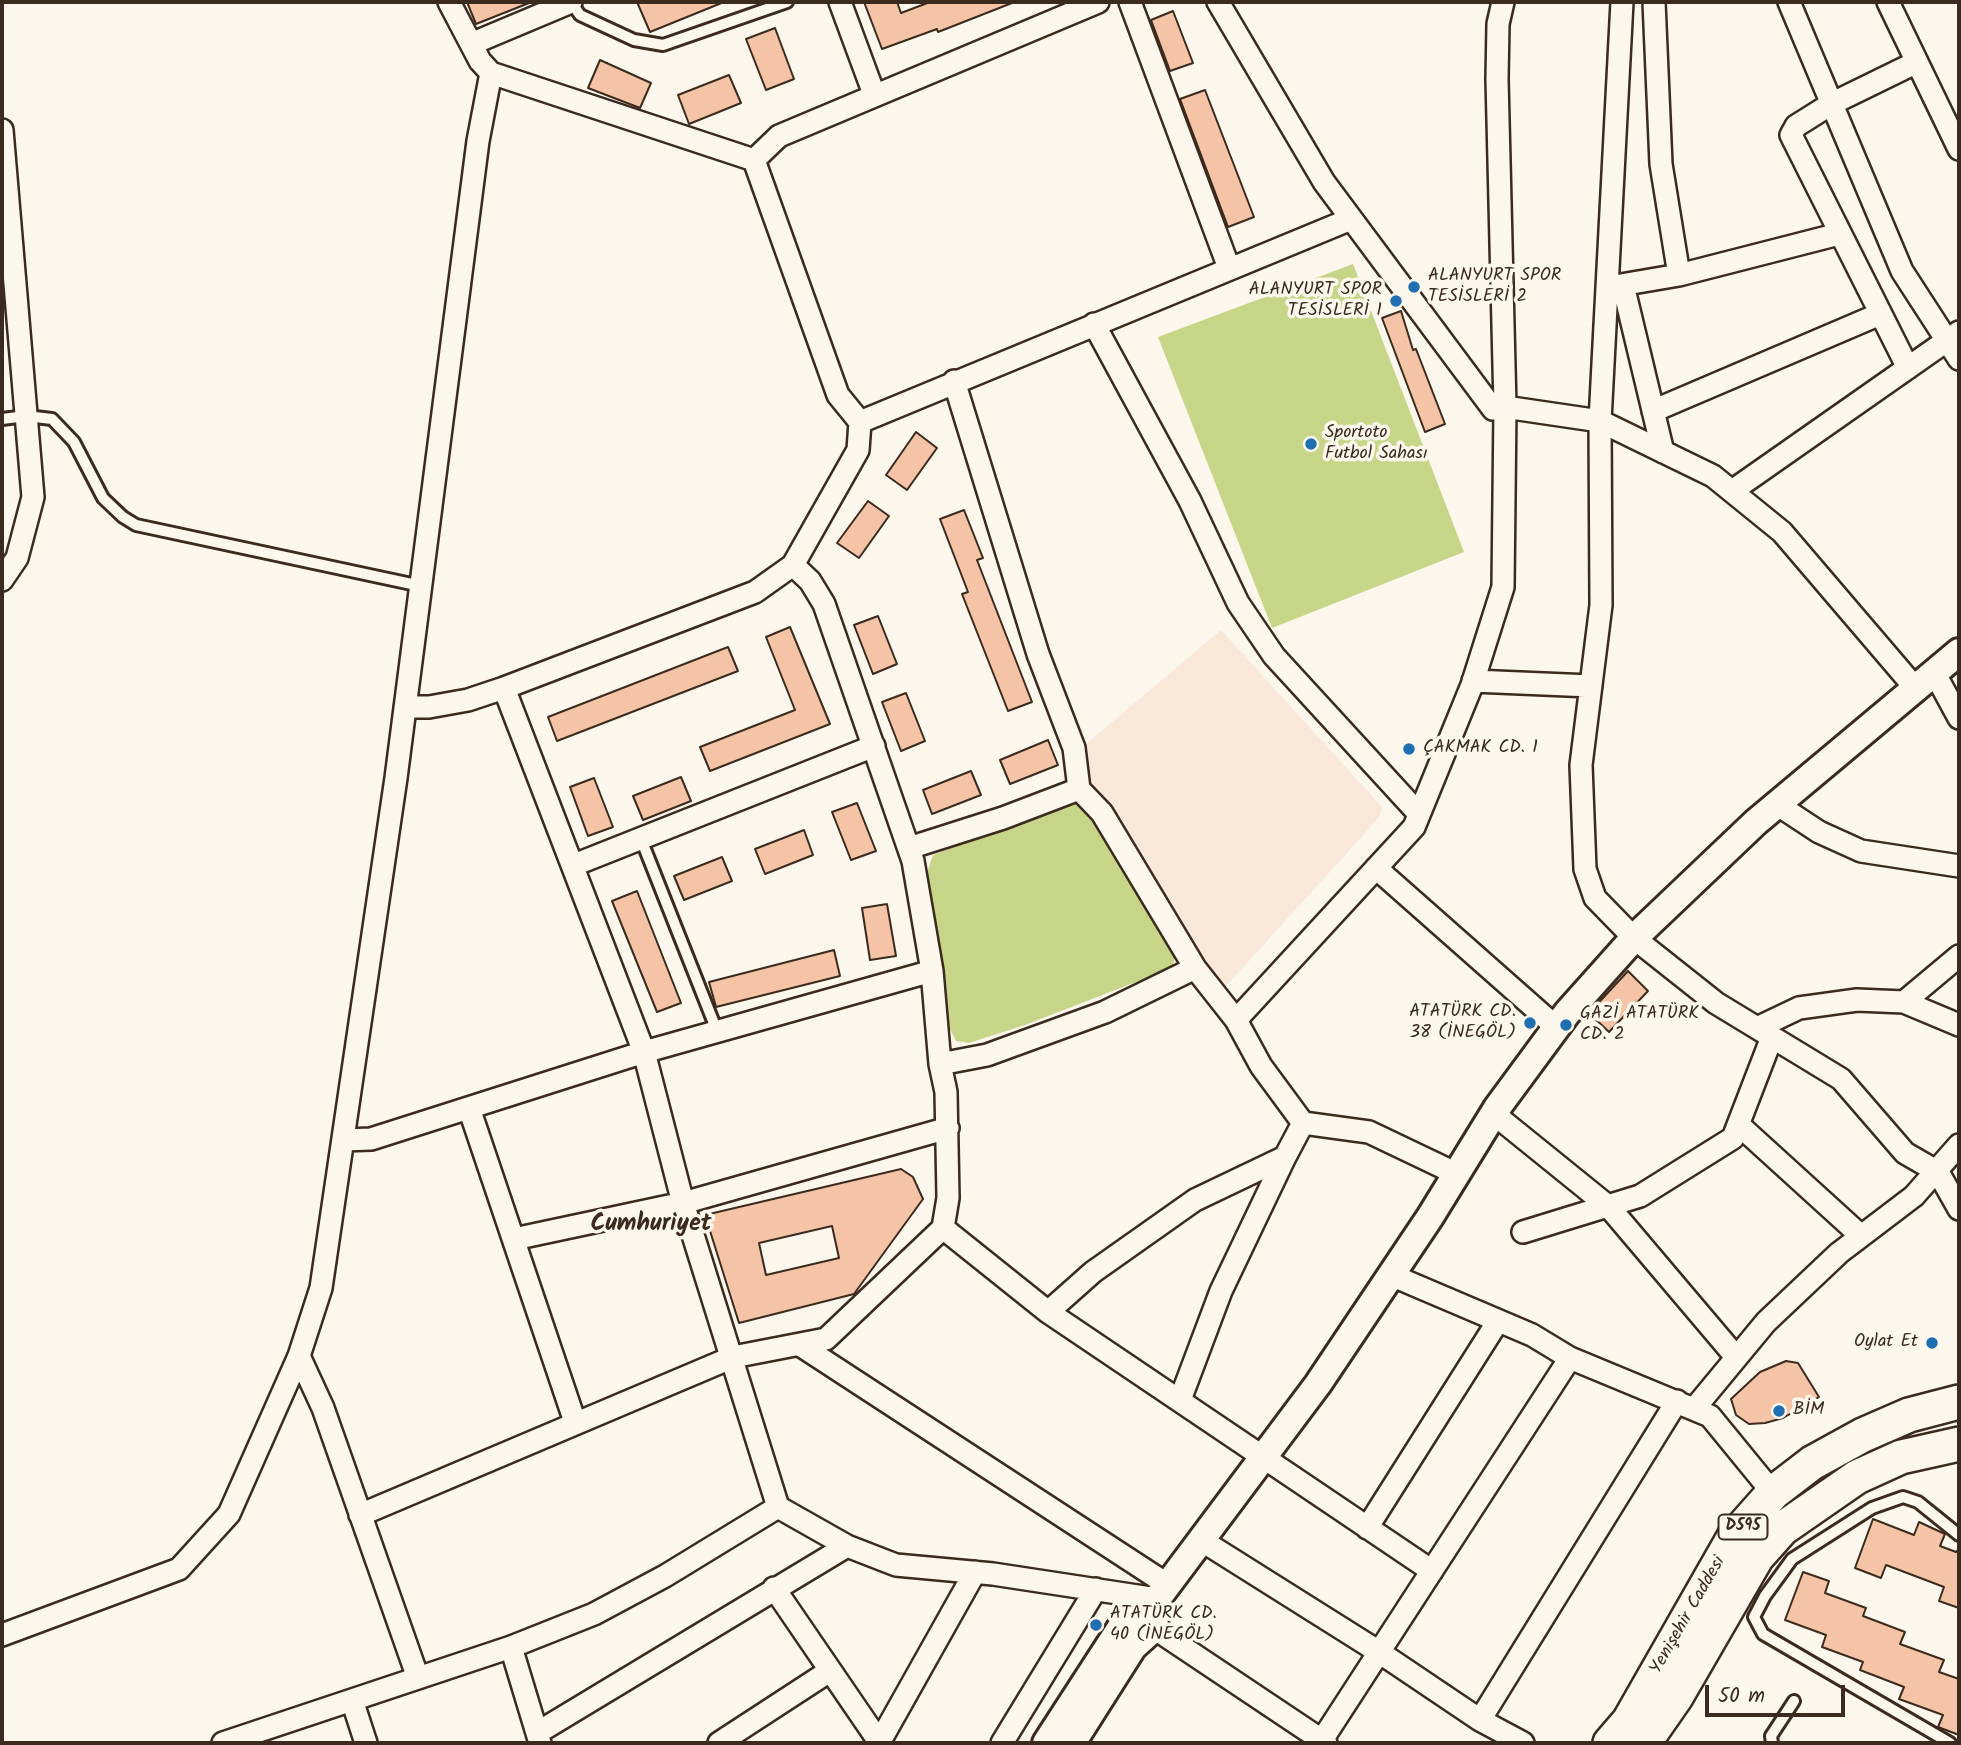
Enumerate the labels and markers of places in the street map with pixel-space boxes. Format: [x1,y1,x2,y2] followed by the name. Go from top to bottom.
[1428,266,1561,308] place label: ALANYURT SPOR TESİSLERİ 2
[1406,279,1422,295] marker: ALANYURT SPOR TESİSLERİ 2
[1249,280,1382,322] place label: ALANYURT SPOR TESİSLERİ 1
[1388,293,1404,309] marker: ALANYURT SPOR TESİSLERİ 1
[1325,423,1428,466] place label: Sportoto Futbol Sahası
[1303,436,1319,452] marker: Sportoto Futbol Sahası
[1423,738,1538,760] place label: ÇAKMAK CD. 1
[1401,741,1417,757] marker: ÇAKMAK CD. 1
[1409,1002,1516,1044] place label: ATATÜRK CD. 38 (İNEGÖL)
[1580,1004,1699,1046] place label: GAZİ ATATÜRK CD. 2
[1522,1015,1538,1031] marker: ATATÜRK CD. 38 (İNEGÖL)
[1558,1017,1574,1033] marker: GAZİ ATATÜRK CD. 2
[1854,1332,1918,1354] place label: Oylat Et
[1924,1335,1940,1351] marker: Oylat Et
[1793,1400,1824,1422] place label: BİM
[1771,1403,1787,1419] marker: BİM
[1110,1604,1217,1646] place label: ATATÜRK CD. 40 (İNEGÖL)
[1088,1617,1104,1633] marker: ATATÜRK CD. 40 (İNEGÖL)

